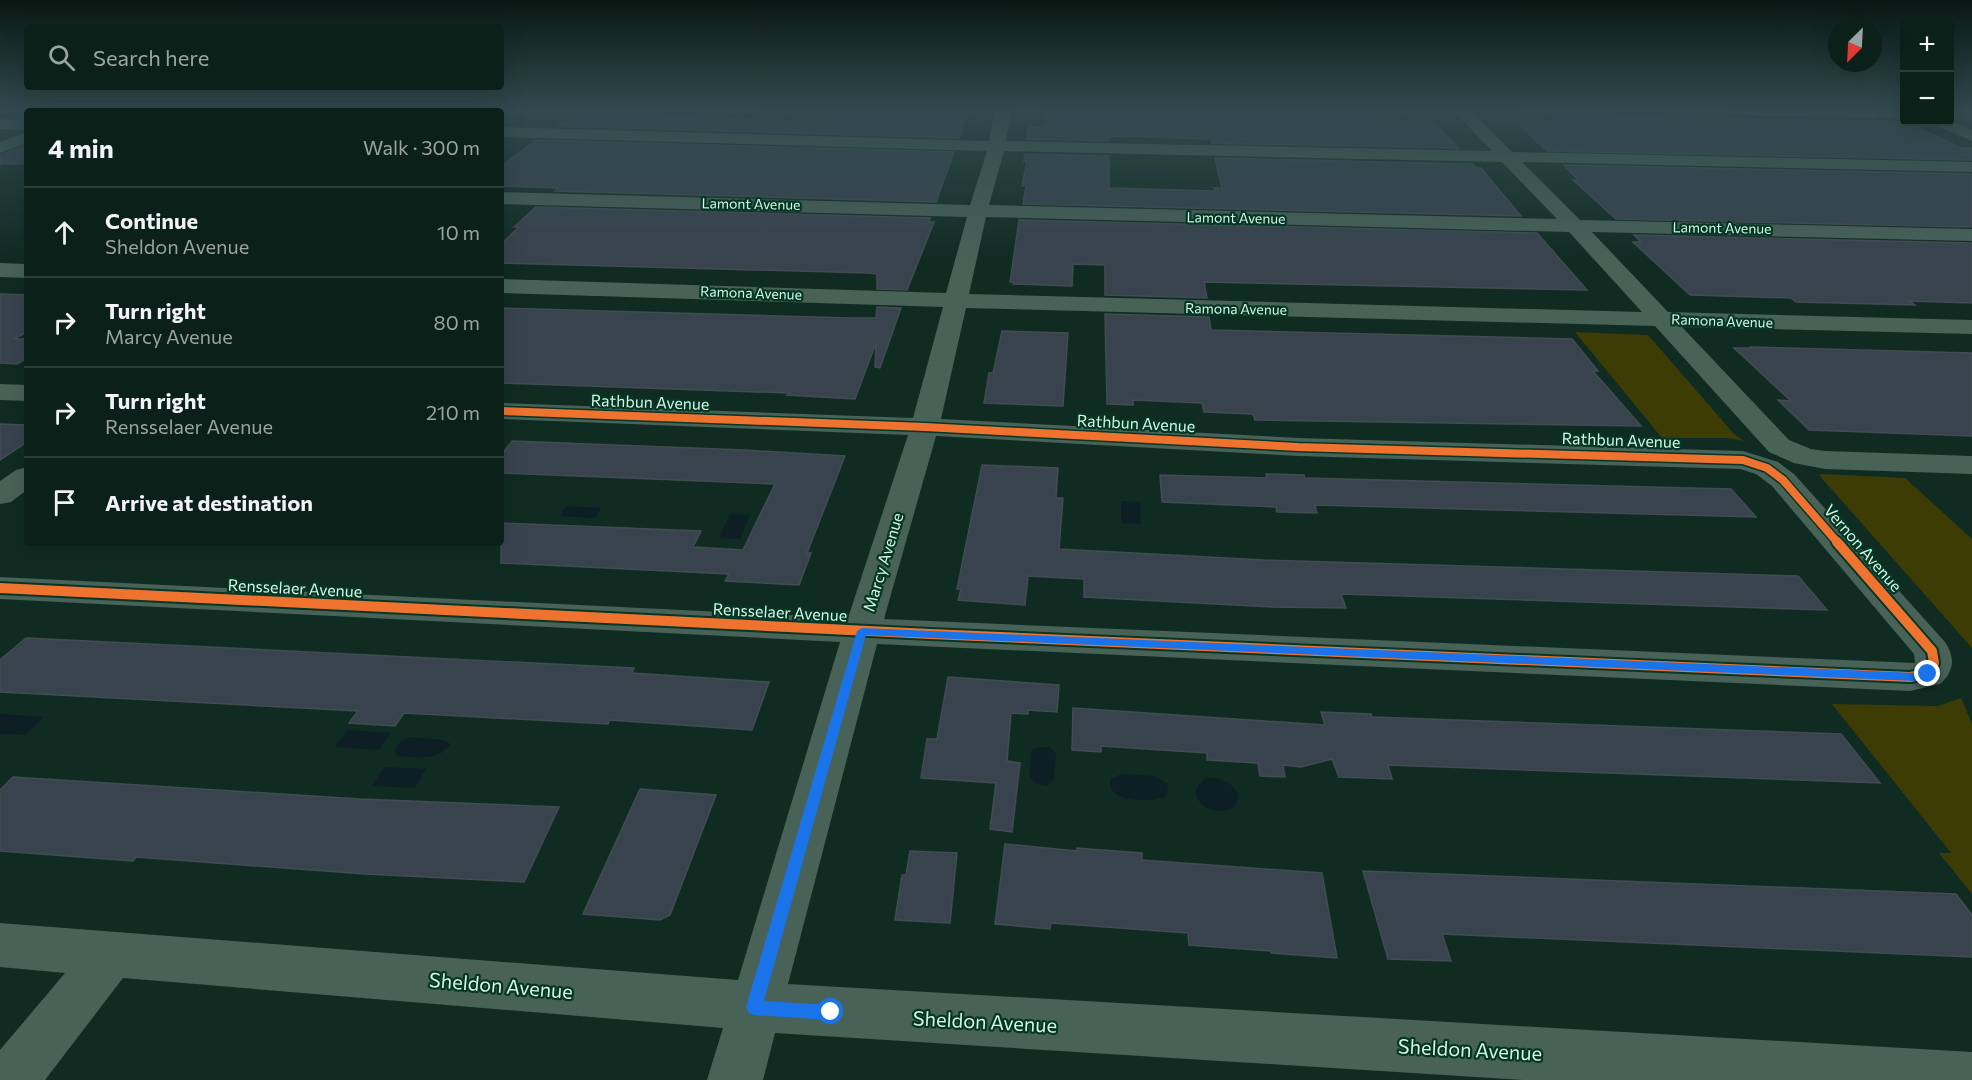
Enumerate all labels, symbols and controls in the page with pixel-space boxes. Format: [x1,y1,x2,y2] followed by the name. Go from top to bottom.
[1828,18,1882,72] north arrow
[1900,18,1954,126] map controls
[1900,18,1954,72] button: +
[24,24,504,90] search box
[45,41,78,74] icon: search
[93,44,209,71] text: Search here
[1900,72,1954,126] button: −
[48,132,114,163] text: 4 min
[363,135,480,159] text: Walk · 300 m
[701,194,801,213] street label: Lamont Avenue
[105,207,198,234] text: Continue
[1186,208,1286,227] street label: Lamont Avenue
[48,216,81,249] icon: ahead
[1672,218,1772,237] street label: Lamont Avenue
[437,220,480,244] text: 10 m
[105,234,249,258] text: Sheldon Avenue
[700,282,802,303] street label: Ramona Avenue
[105,297,206,324] text: Turn right
[1185,299,1287,318] street label: Ramona Avenue
[48,306,81,339] icon: right
[434,310,480,334] text: 80 m
[1671,310,1773,331] street label: Ramona Avenue
[105,324,233,348] text: Marcy Avenue
[105,387,206,414] text: Turn right
[590,390,710,413] street label: Rathbun Avenue
[48,396,81,429] icon: right
[426,400,480,424] text: 210 m
[1076,410,1196,435] street label: Rathbun Avenue
[105,414,273,438] text: Rensselaer Avenue
[1561,428,1681,451] street label: Rathbun Avenue
[48,486,81,519] icon: arrive
[105,489,313,516] text: Arrive at destination
[1820,500,1906,595] street label: Vernon Avenue
[858,510,907,614] street label: Marcy Avenue
[227,574,363,601] street label: Rensselaer Avenue
[712,598,848,625] street label: Rensselaer Avenue
[1914,660,1940,686] route end
[428,967,574,1003] street label: Sheldon Avenue
[817,998,843,1024] route start
[912,1005,1058,1037] street label: Sheldon Avenue
[1397,1033,1543,1065] street label: Sheldon Avenue

